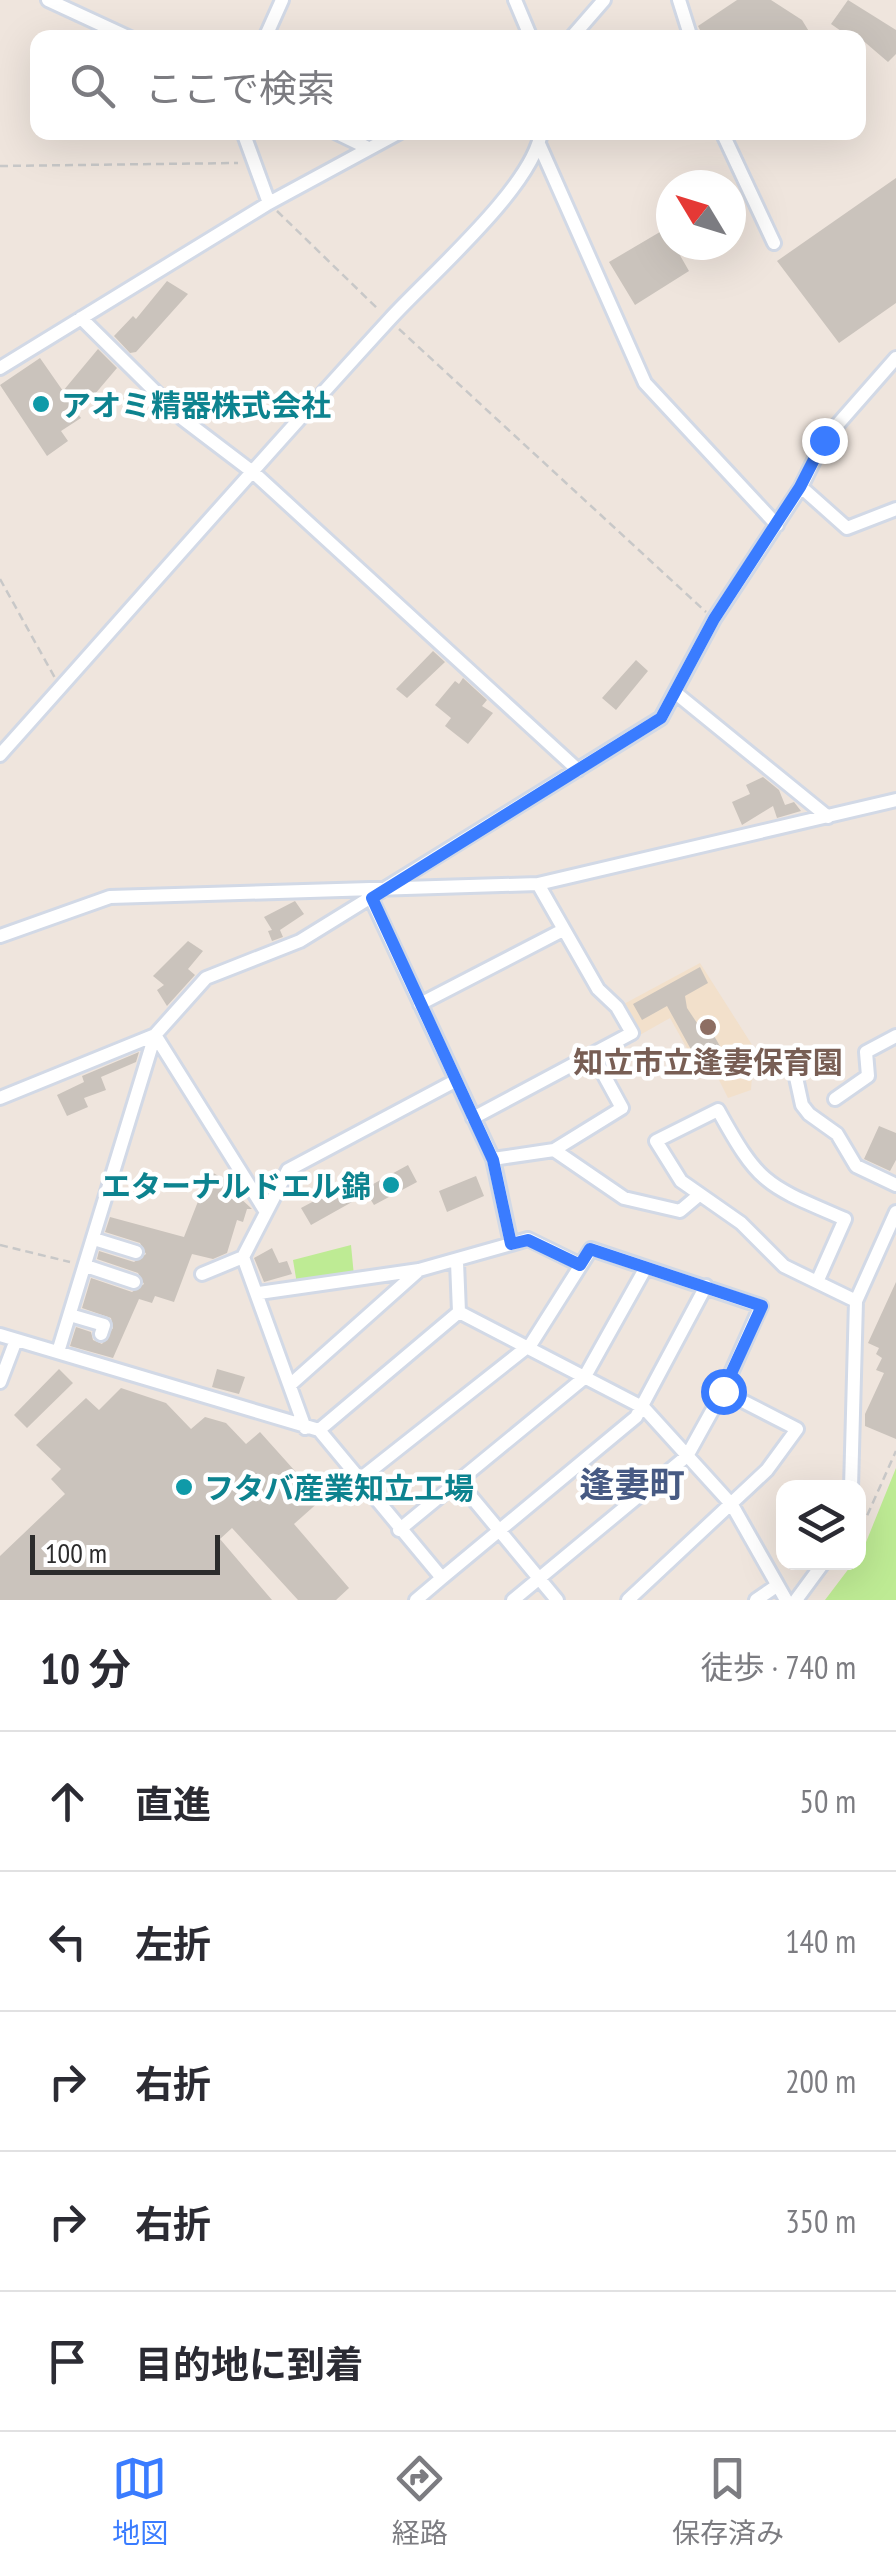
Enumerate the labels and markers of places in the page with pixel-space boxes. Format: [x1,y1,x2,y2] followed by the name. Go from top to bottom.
[61,385,331,424] place label: アオミ精器株式会社
[30,393,52,415] marker: アオミ精器株式会社
[697,1016,719,1038] marker: 知立市立逢妻保育園
[573,1042,843,1081] place label: 知立市立逢妻保育園
[101,1166,371,1205] place label: エターナルドエル錦
[380,1174,402,1196] marker: エターナルドエル錦
[204,1468,474,1507] place label: フタバ産業知立工場
[173,1476,195,1498] marker: フタバ産業知立工場

